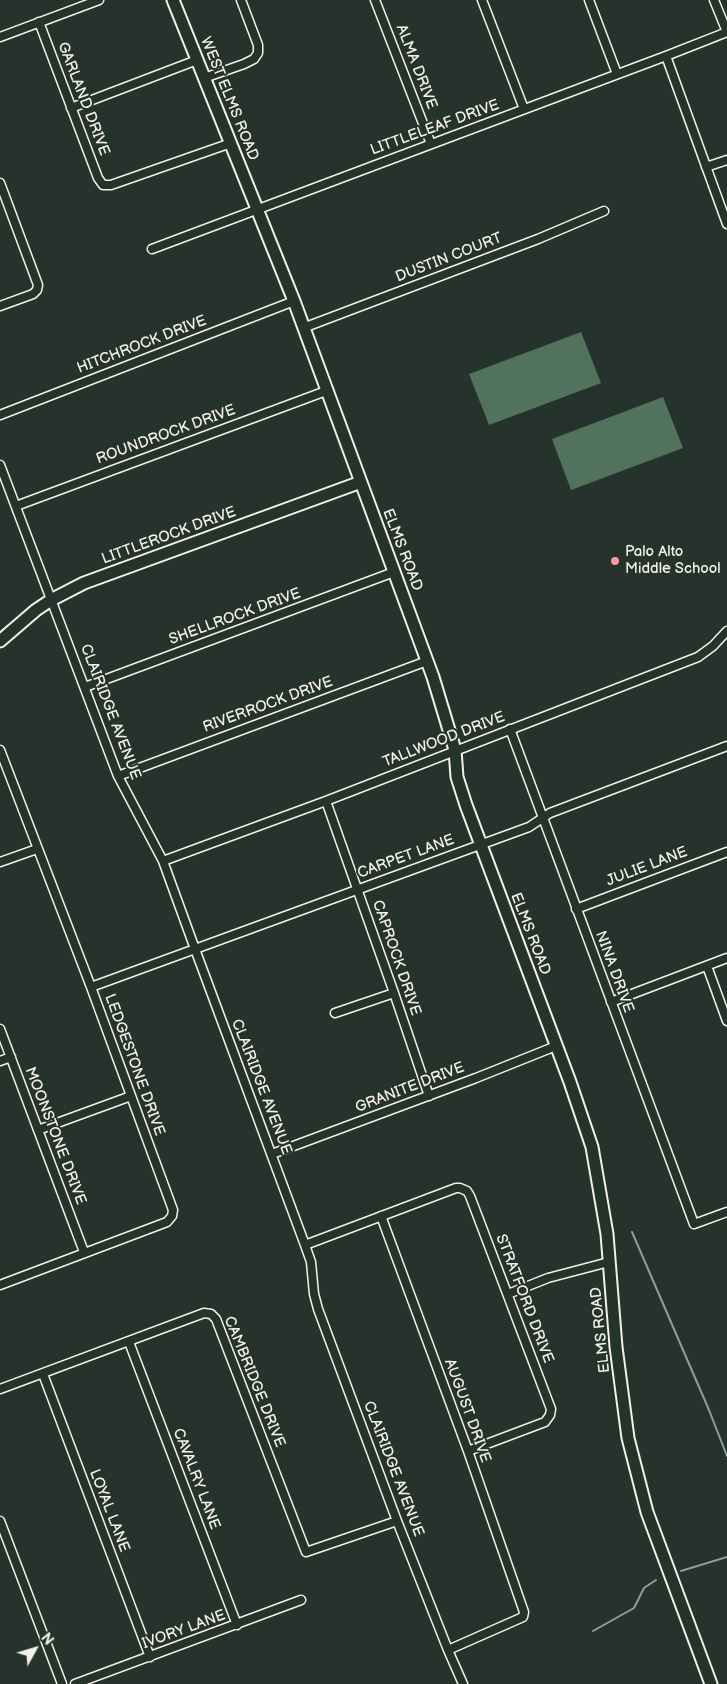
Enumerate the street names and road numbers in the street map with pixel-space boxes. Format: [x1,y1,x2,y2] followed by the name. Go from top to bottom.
[392,22,440,112] street label: ALMA DRIVE
[196,35,262,163] street label: WEST ELMS ROAD
[53,40,113,158] street label: GARLAND DRIVE
[368,96,502,160] street label: LITTLELEAF DRIVE
[393,229,505,287] street label: DUSTIN COURT
[75,312,209,378] street label: HITCHROCK DRIVE
[94,401,238,469] street label: ROUNDROCK DRIVE
[99,503,239,569] street label: LITTLEROCK DRIVE
[378,506,426,594] street label: ELMS ROAD
[167,585,303,649] street label: SHELLROCK DRIVE
[76,642,144,782] street label: CLAIRIDGE AVENUE
[201,673,335,737] street label: RIVERROCK DRIVE
[380,708,508,772] street label: TALLWOOD DRIVE
[355,831,457,883] street label: CARPET LANE
[604,843,690,891] street label: JULIE LANE
[506,890,554,978] street label: ELMS ROAD
[368,898,424,1018] street label: CAPROCK DRIVE
[591,929,637,1015] street label: NINA DRIVE
[100,992,168,1138] street label: LEDGESTONE DRIVE
[227,1017,295,1157] street label: CLAIRIDGE AVENUE
[353,1059,467,1117] street label: GRANITE DRIVE
[20,1065,90,1207] street label: MOONSTONE DRIVE
[491,1232,557,1366] street label: STRATFORD DRIVE
[588,1286,614,1374] street label: ELMS ROAD
[219,1314,289,1450] street label: CAMBRIDGE DRIVE
[440,1357,494,1465] street label: AUGUST DRIVE
[359,1399,427,1539] street label: CLAIRIDGE AVENUE
[168,1426,224,1532] street label: CAVALRY LANE
[85,1467,133,1555] street label: LOYAL LANE
[140,1607,228,1653] street label: IVORY LANE

